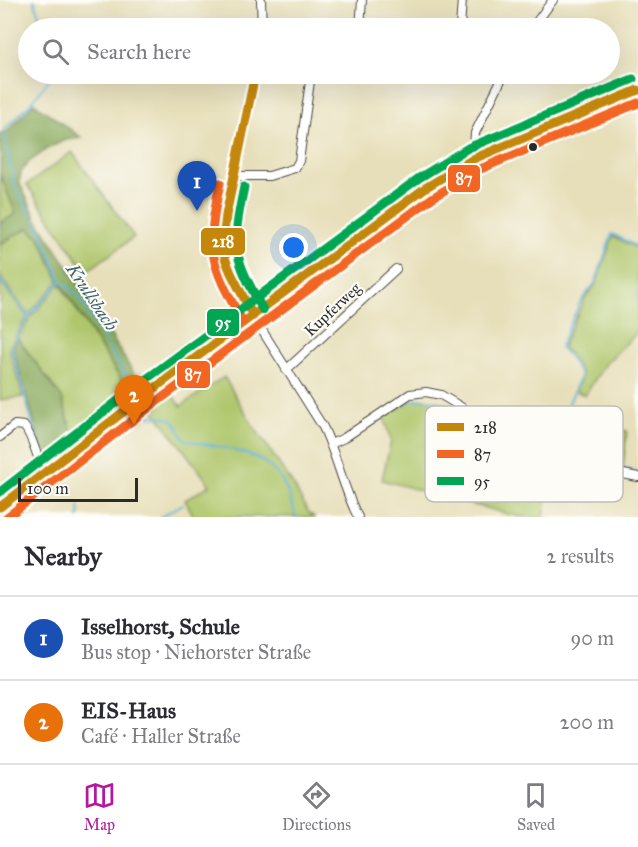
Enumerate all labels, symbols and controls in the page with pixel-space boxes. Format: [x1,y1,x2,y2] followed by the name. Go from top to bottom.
[18,18,620,84] search box
[39,35,72,68] icon: search
[87,38,191,65] text: Search here
[527,141,539,153] unlabelled marker
[178,162,216,211] pin: 1
[447,164,481,193] line badge: 87
[455,169,473,188] text: 87
[200,227,246,256] line badge: 218
[212,232,234,251] text: 218
[279,233,308,262] your location
[61,258,123,335] water label: Krullsbach
[300,278,366,341] street label: Kupferweg
[206,308,240,337] line badge: 95
[215,313,232,333] text: 95
[176,360,211,389] line badge: 87
[184,365,202,384] text: 87
[114,376,154,425] pin: 2
[425,406,623,502] legend
[474,418,497,437] text: 218
[474,445,491,464] text: 87
[474,472,491,491] text: 95
[18,475,138,502] scale bar
[27,479,69,498] text: 100 m
[24,540,102,572] text: Nearby
[546,544,614,568] text: 2 results
[81,613,240,640] text: Isselhorst, Schule
[40,626,47,650] text: 1
[571,626,614,650] text: 90 m
[81,640,311,664] text: Bus stop · Niehorster Straße
[81,697,176,724] text: EIS-Haus
[39,710,48,734] text: 2
[560,710,614,734] text: 200 m
[81,724,241,748] text: Café · Haller Straße
[83,779,116,834] tab: Map
[282,779,351,834] tab: Directions
[517,779,555,834] tab: Saved

